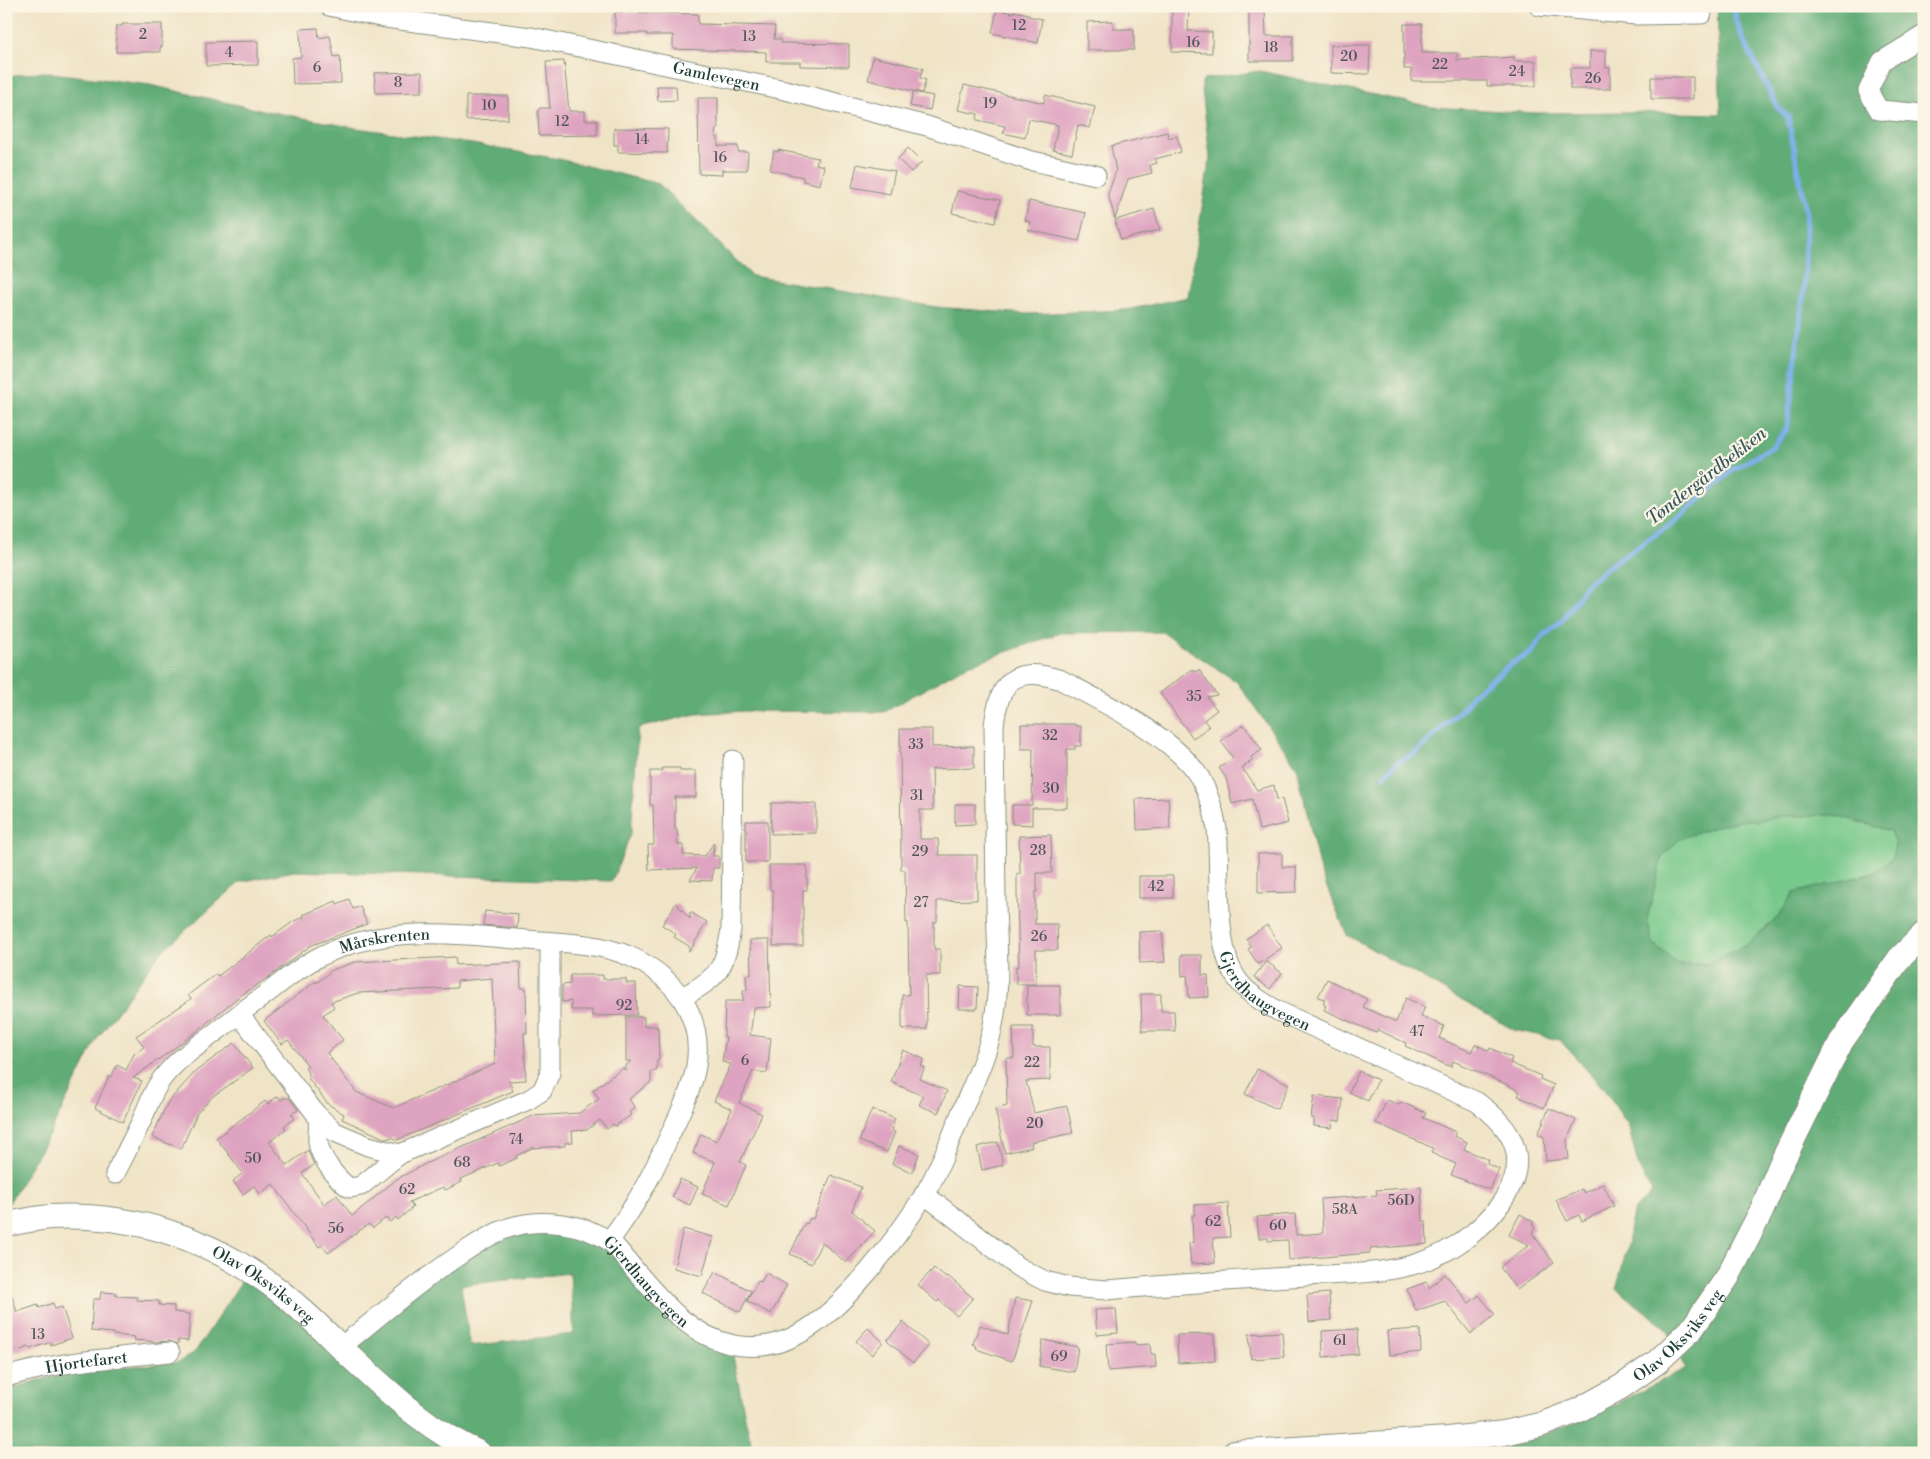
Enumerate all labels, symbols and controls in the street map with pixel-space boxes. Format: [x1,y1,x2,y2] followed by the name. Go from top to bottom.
[1012,17,1026,35] house number: 12
[139,26,147,44] house number: 2
[742,28,756,46] house number: 13
[1186,34,1201,52] house number: 16
[1264,39,1278,57] house number: 18
[225,44,233,62] house number: 4
[1340,48,1358,66] house number: 20
[1432,56,1448,74] house number: 22
[671,58,762,96] street label: Gamlevegen
[313,59,322,77] house number: 6
[1509,63,1525,81] house number: 24
[1585,70,1602,88] house number: 26
[394,74,402,92] house number: 8
[983,95,997,113] house number: 19
[482,97,496,115] house number: 10
[555,113,569,131] house number: 12
[635,131,649,149] house number: 14
[713,149,728,167] house number: 16
[1641,422,1772,531] water label: Tøndergårdbekken
[1186,688,1202,706] house number: 35
[1042,727,1058,745] house number: 32
[908,736,924,754] house number: 33
[1042,780,1060,798] house number: 30
[910,787,924,805] house number: 31
[1030,842,1046,860] house number: 28
[912,843,928,861] house number: 29
[1148,878,1164,896] house number: 42
[914,894,928,912] house number: 27
[337,925,431,958] street label: Mårskrenten
[1031,928,1048,946] house number: 26
[1215,949,1314,1036] street label: Gjerdhaugvegen
[616,997,632,1015] house number: 92
[1410,1023,1424,1041] house number: 47
[741,1052,750,1070] house number: 6
[1024,1054,1040,1072] house number: 22
[1026,1115,1044,1133] house number: 20
[509,1131,523,1149] house number: 74
[245,1150,262,1168] house number: 50
[453,1154,471,1172] house number: 68
[399,1181,415,1199] house number: 62
[1387,1192,1415,1210] house number: 56D
[1332,1201,1358,1219] house number: 58A
[1205,1213,1221,1231] house number: 62
[1269,1217,1287,1235] house number: 60
[328,1220,345,1238] house number: 56
[599,1232,693,1332] street label: Gjerdhaugvegen
[208,1242,319,1329] street label: Olav Oksviks veg
[1630,1285,1728,1387] street label: Olav Oksviks veg
[31,1326,45,1344] house number: 13
[1333,1332,1347,1350] house number: 61
[44,1347,129,1378] street label: Hjortefaret
[1051,1348,1067,1366] house number: 69

